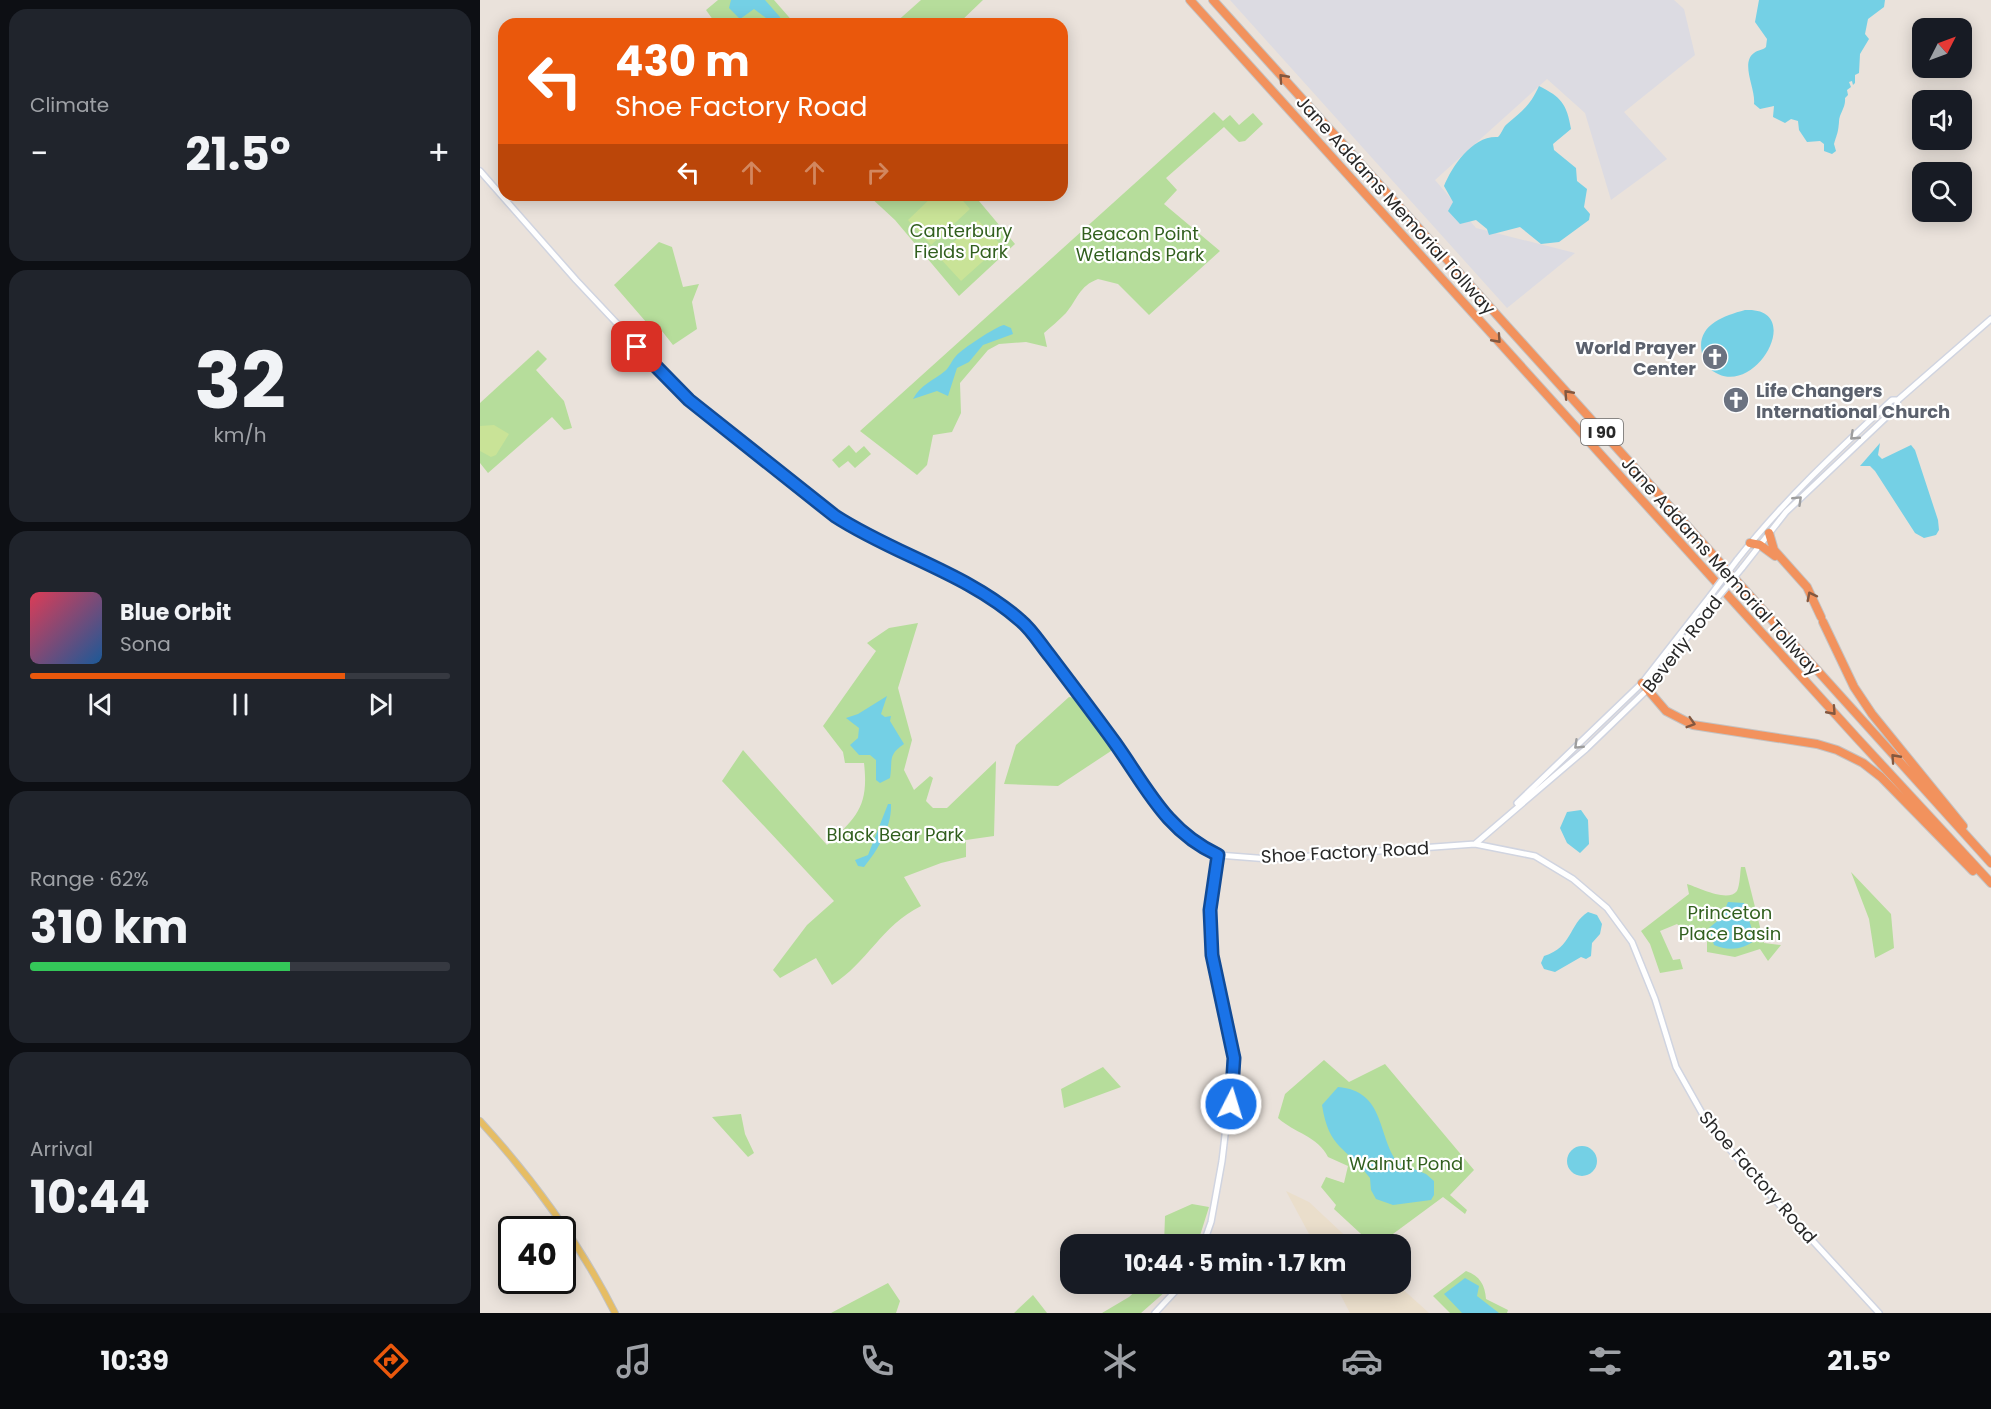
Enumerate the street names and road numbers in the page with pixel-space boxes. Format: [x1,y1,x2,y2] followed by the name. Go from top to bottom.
[1291,90,1501,320] street label: Jane Addams Memorial Tollway
[1581,419,1623,445] road number: I 90
[1616,451,1826,681] street label: Jane Addams Memorial Tollway
[1636,590,1728,698] street label: Beverly Road
[1260,835,1430,869] street label: Shoe Factory Road
[1693,1105,1823,1249] street label: Shoe Factory Road

